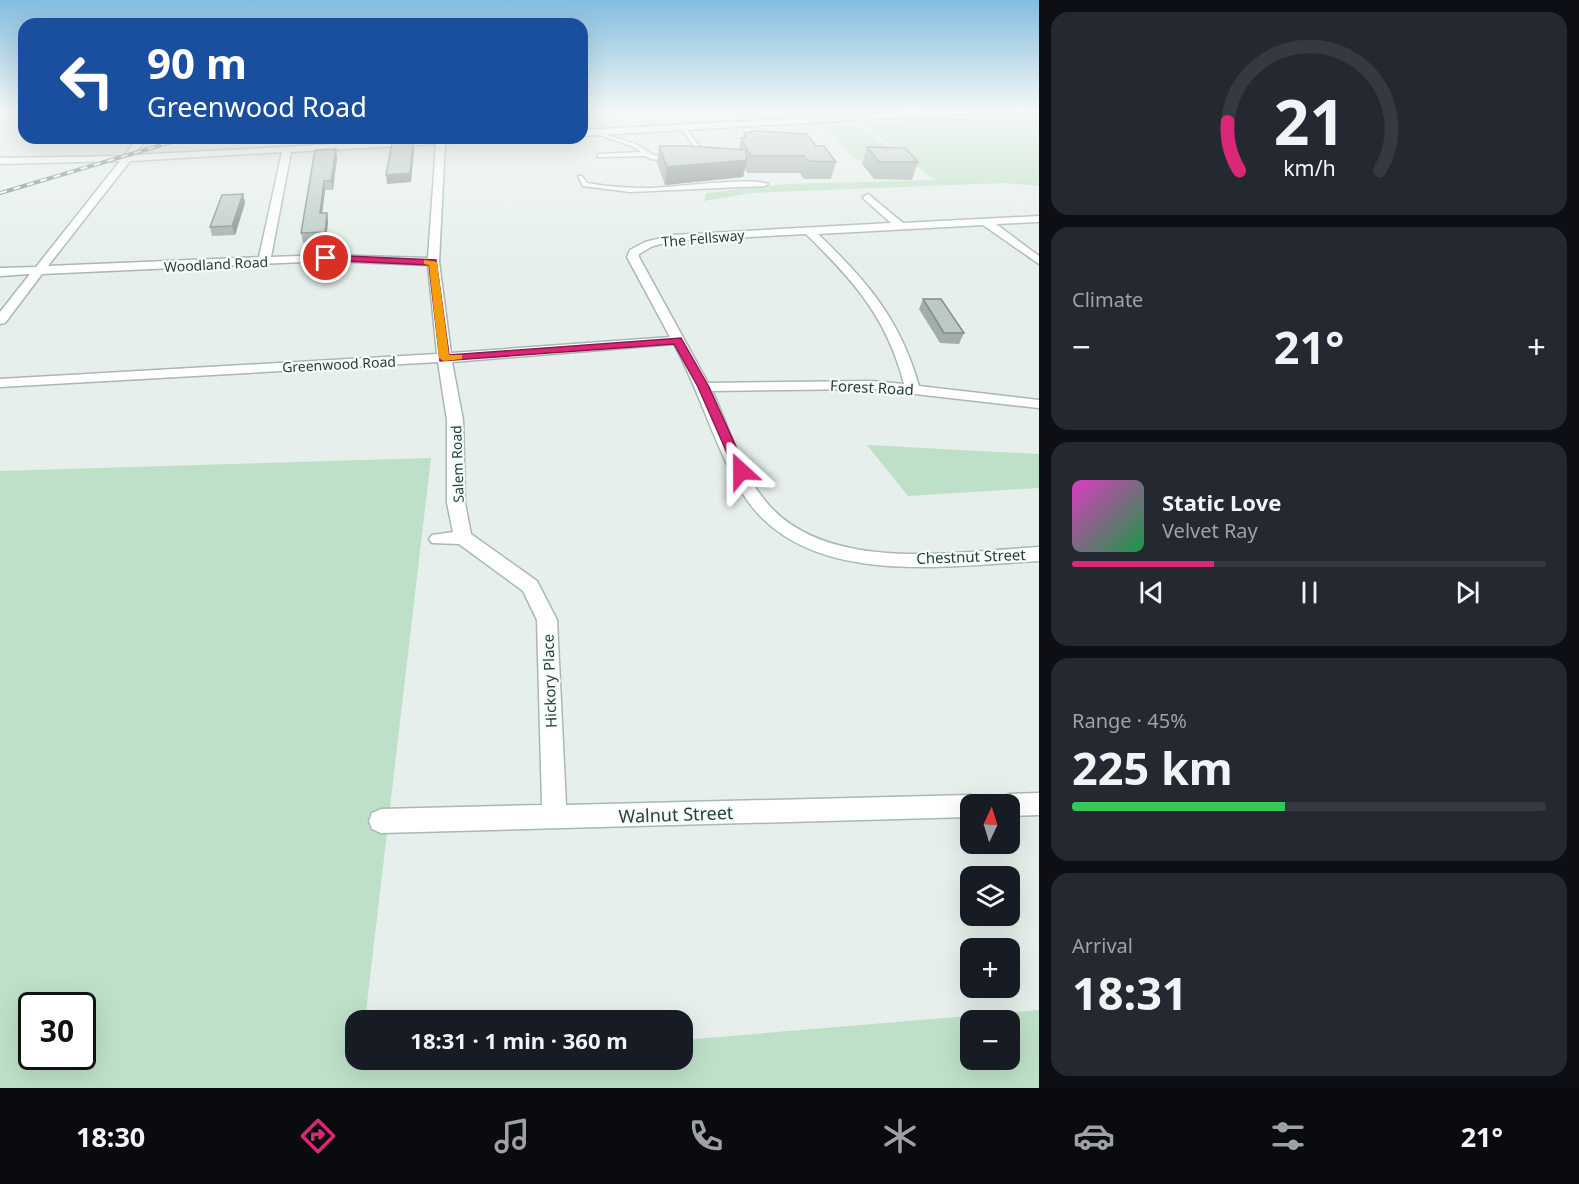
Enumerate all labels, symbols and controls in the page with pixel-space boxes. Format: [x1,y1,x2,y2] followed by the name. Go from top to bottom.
[147,34,247,91] text: 90 m
[48,42,126,120] icon: left
[1273,78,1345,163] text: 21
[147,88,367,125] text: Greenwood Road
[1283,153,1335,182] text: km/h
[661,225,746,251] street label: The Fellsway
[300,232,351,283] pin
[309,241,342,274] icon: arrive
[163,252,269,276] street label: Woodland Road
[1072,286,1143,313] text: Climate
[1274,316,1344,377] text: 21°
[1072,324,1091,369] text: −
[1527,324,1546,369] text: +
[282,352,396,376] street label: Greenwood Road
[830,375,914,399] street label: Forest Road
[446,425,468,503] street label: Salem Road
[709,439,773,503] position arrow
[1162,487,1281,517] text: Static Love
[1162,517,1258,544] text: Velvet Ray
[916,544,1027,568] street label: Chestnut Street
[1135,576,1168,609] icon: previous
[1293,576,1326,609] icon: pause
[1451,576,1484,609] icon: next
[537,634,561,728] street label: Hickory Place
[1072,707,1187,734] text: Range · 45%
[1072,737,1233,798] text: 225 km
[960,794,1020,854] north arrow
[960,794,1020,1070] map controls
[618,800,734,828] street label: Walnut Street
[960,866,1020,926] button: layers
[1072,932,1133,959] text: Arrival
[960,938,1020,998] button: +
[1072,962,1188,1023] text: 18:31
[18,992,96,1070] speed limit sign: 30
[960,1010,1020,1070] button: −
[410,1025,628,1055] text: 18:31 · 1 min · 360 m
[297,1115,339,1157] icon: directions
[491,1115,533,1157] icon: music
[685,1115,727,1157] icon: phone
[879,1115,921,1157] icon: climate
[1073,1115,1115,1157] icon: car
[1267,1115,1309,1157] icon: filters
[76,1118,145,1155] text: 18:30
[1461,1118,1503,1155] text: 21°

